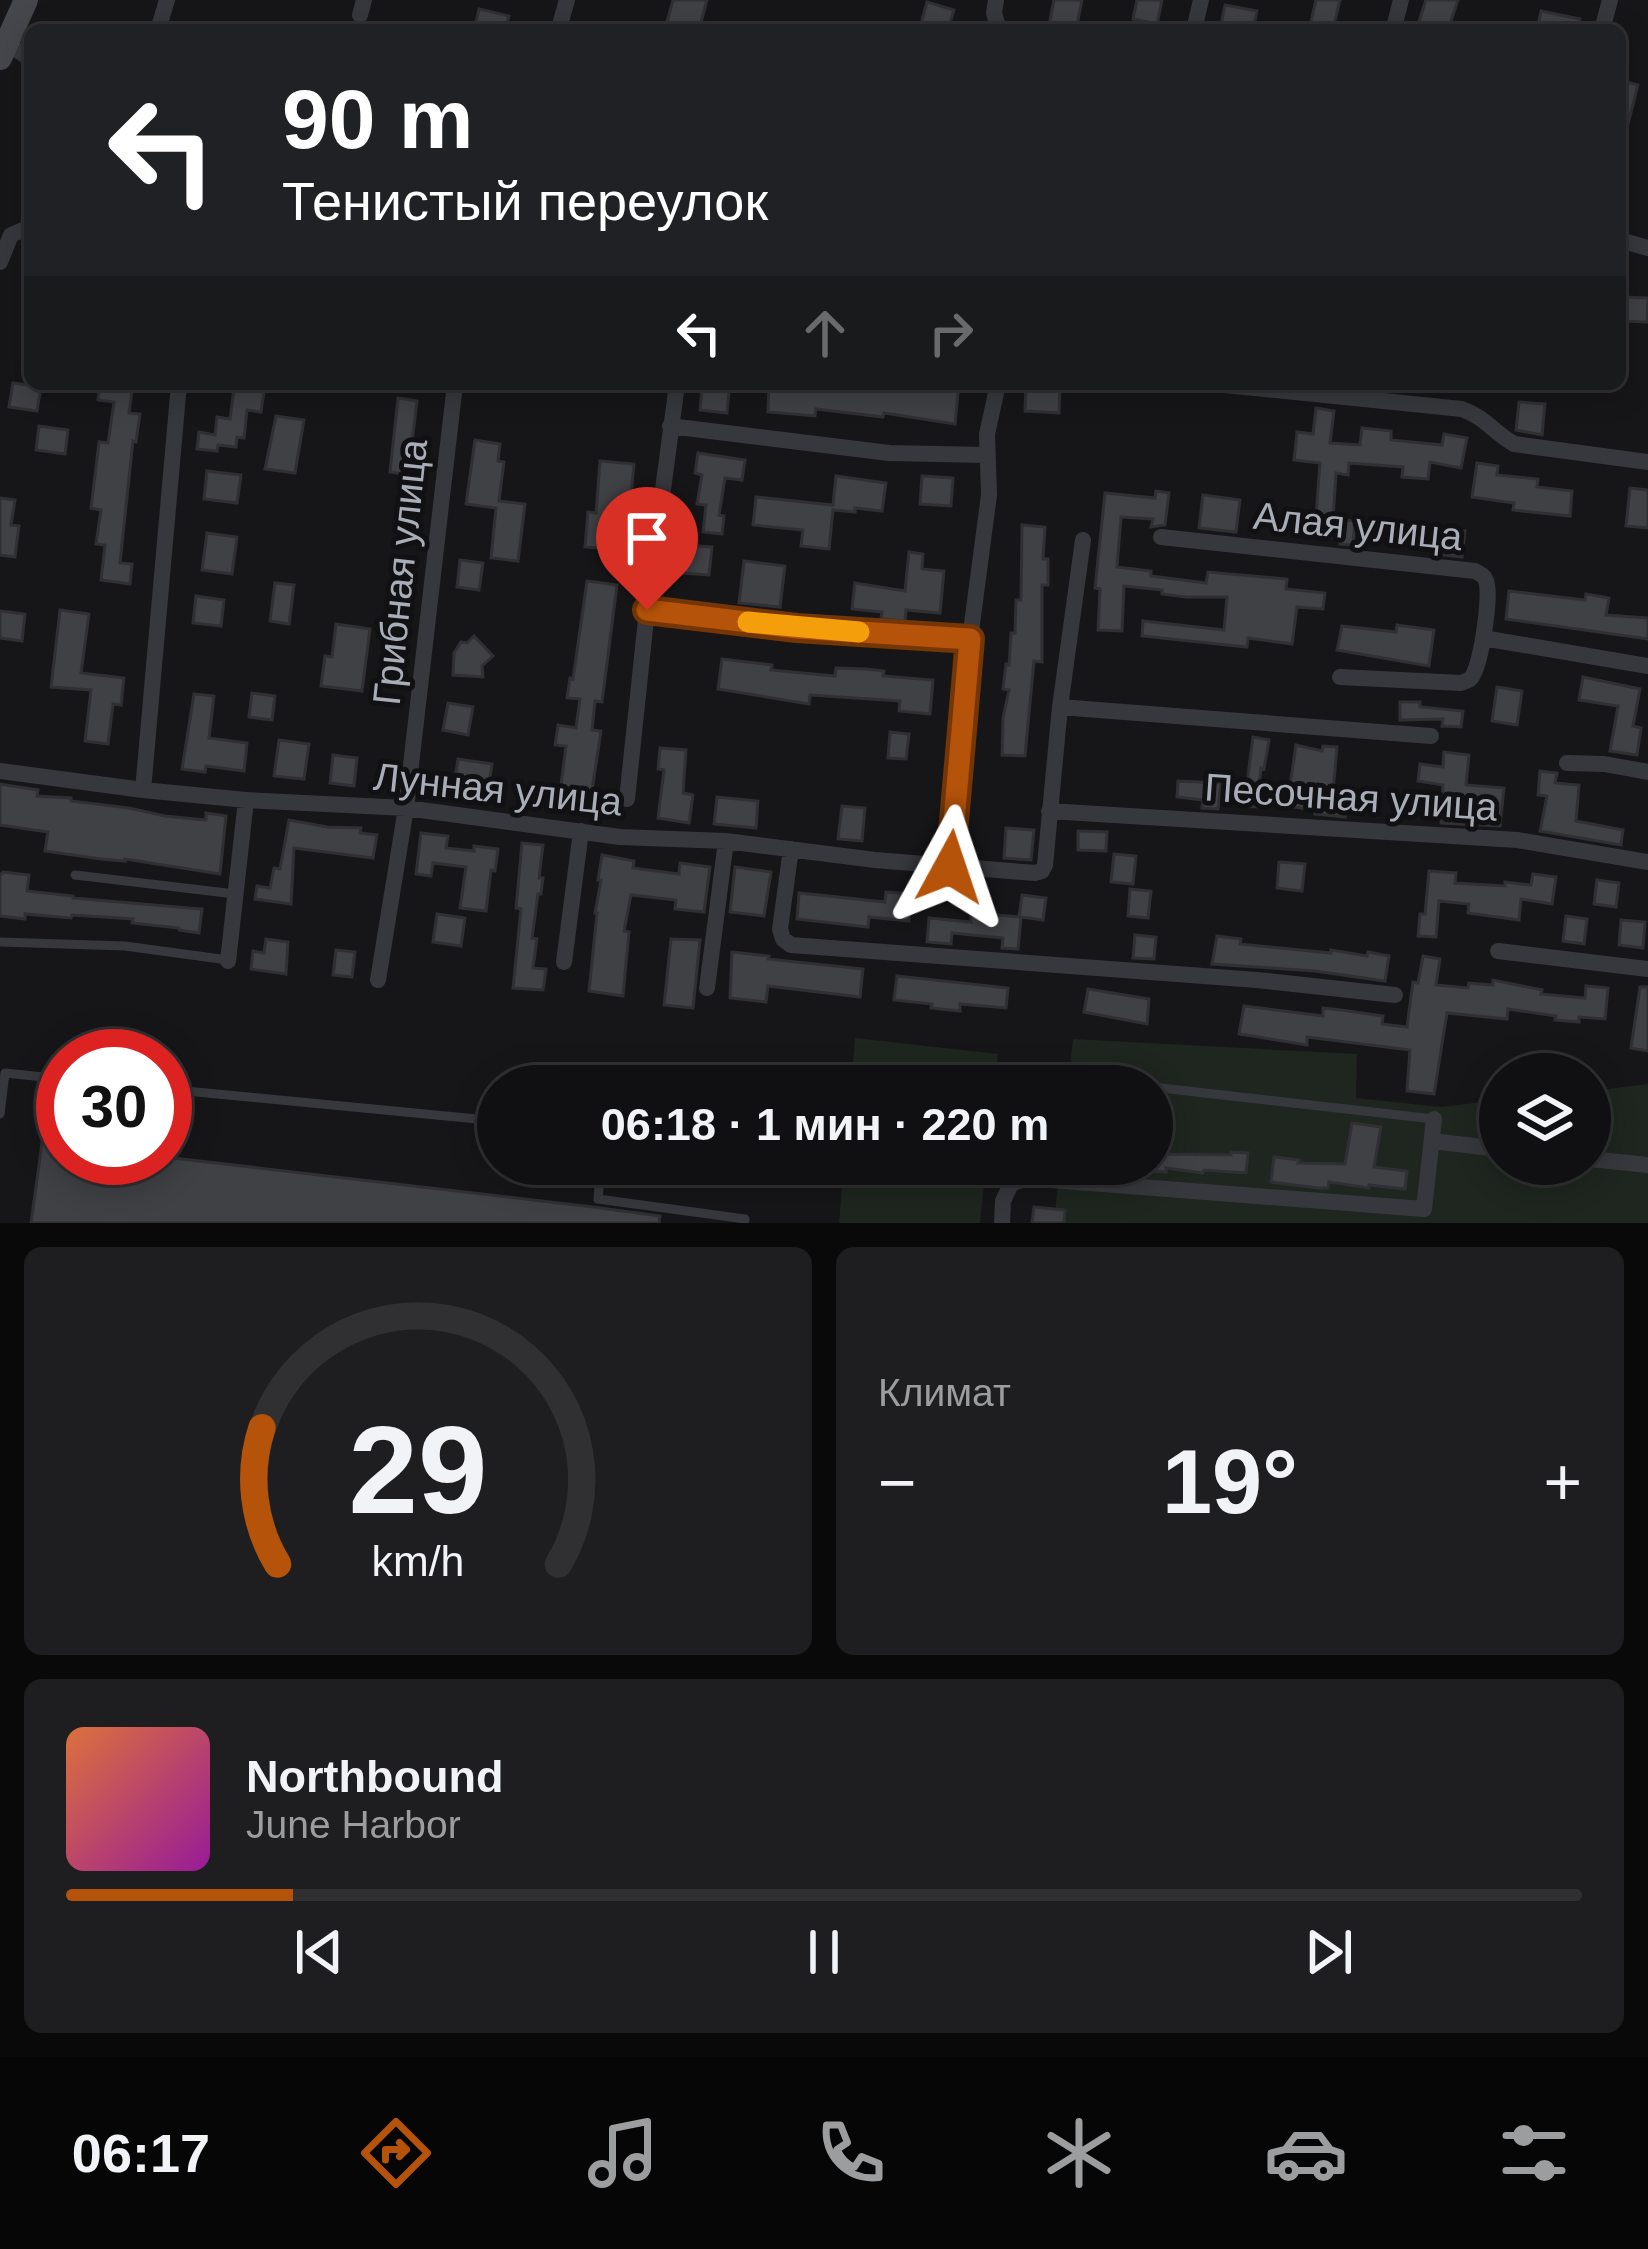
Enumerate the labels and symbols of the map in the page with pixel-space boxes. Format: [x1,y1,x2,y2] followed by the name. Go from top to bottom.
[365,437,435,707] street label: Грибная улица
[596,487,698,610] pin
[1252,494,1465,558] street label: Алая улица
[372,755,625,823] street label: Лунная улица
[1203,765,1499,829] street label: Песочная улица
[887,804,1013,930] position arrow
[36,1029,192,1185] speed limit sign: 30

